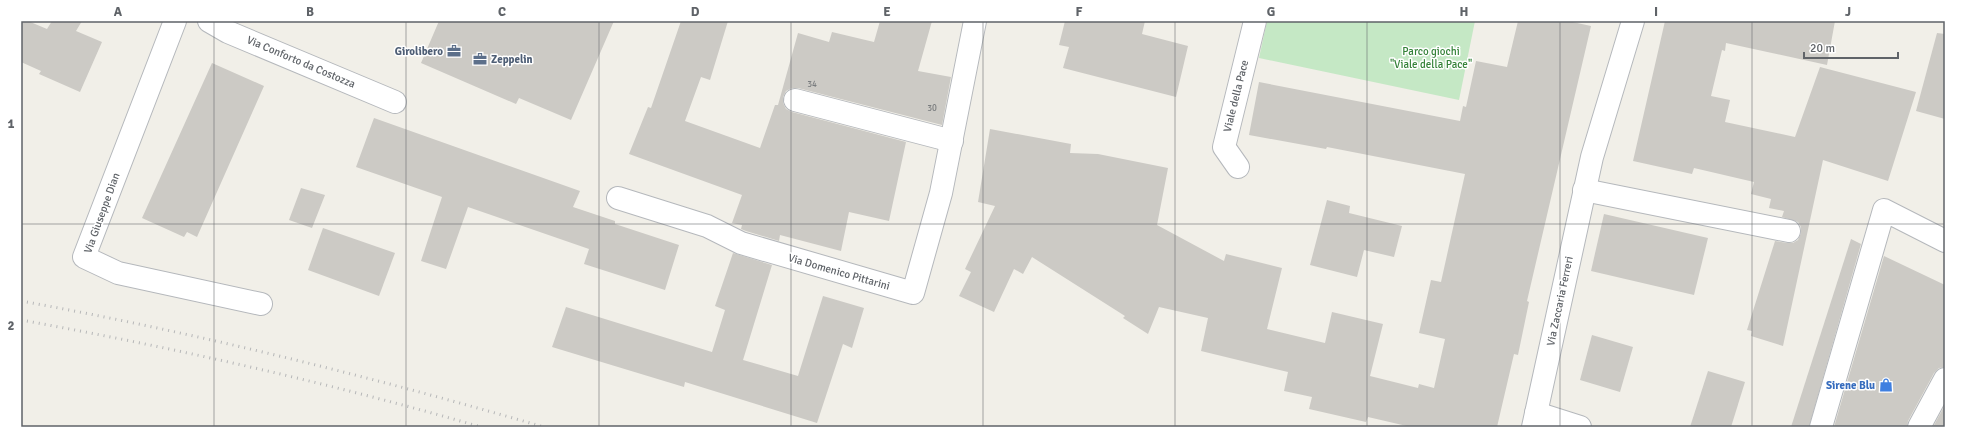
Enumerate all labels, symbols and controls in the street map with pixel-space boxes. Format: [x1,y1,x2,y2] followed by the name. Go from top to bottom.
[114,4,123,20] text: A
[306,4,314,20] text: B
[498,4,506,20] text: C
[691,4,700,20] text: D
[883,4,891,20] text: E
[1076,4,1083,20] text: F
[1267,4,1275,20] text: G
[1460,4,1468,20] text: H
[1654,4,1658,20] text: I
[1845,4,1851,20] text: J
[245,33,358,91] street label: Via Conforto da Costozza
[1804,34,1898,60] scale bar
[1810,41,1835,56] text: 20 m
[446,43,462,59] office icon: Girolibero
[395,45,443,58] place label: Girolibero
[1390,45,1472,71] park label: Parco giochi "Viale della Pace"
[472,51,488,67] office icon: Zeppelin
[491,53,533,66] place label: Zeppelin
[1221,59,1251,133] street label: Viale della Pace
[807,79,817,90] house number: 34
[927,103,937,114] house number: 30
[7,116,15,132] text: 1
[81,171,123,255] street label: Via Giuseppe Dian
[787,251,891,293] street label: Via Domenico Pittarini
[1544,255,1576,347] street label: Via Zaccaria Ferreri
[7,318,15,334] text: 2
[1878,377,1894,393] shop icon: Sirene Blu
[1826,379,1875,392] place label: Sirene Blu

